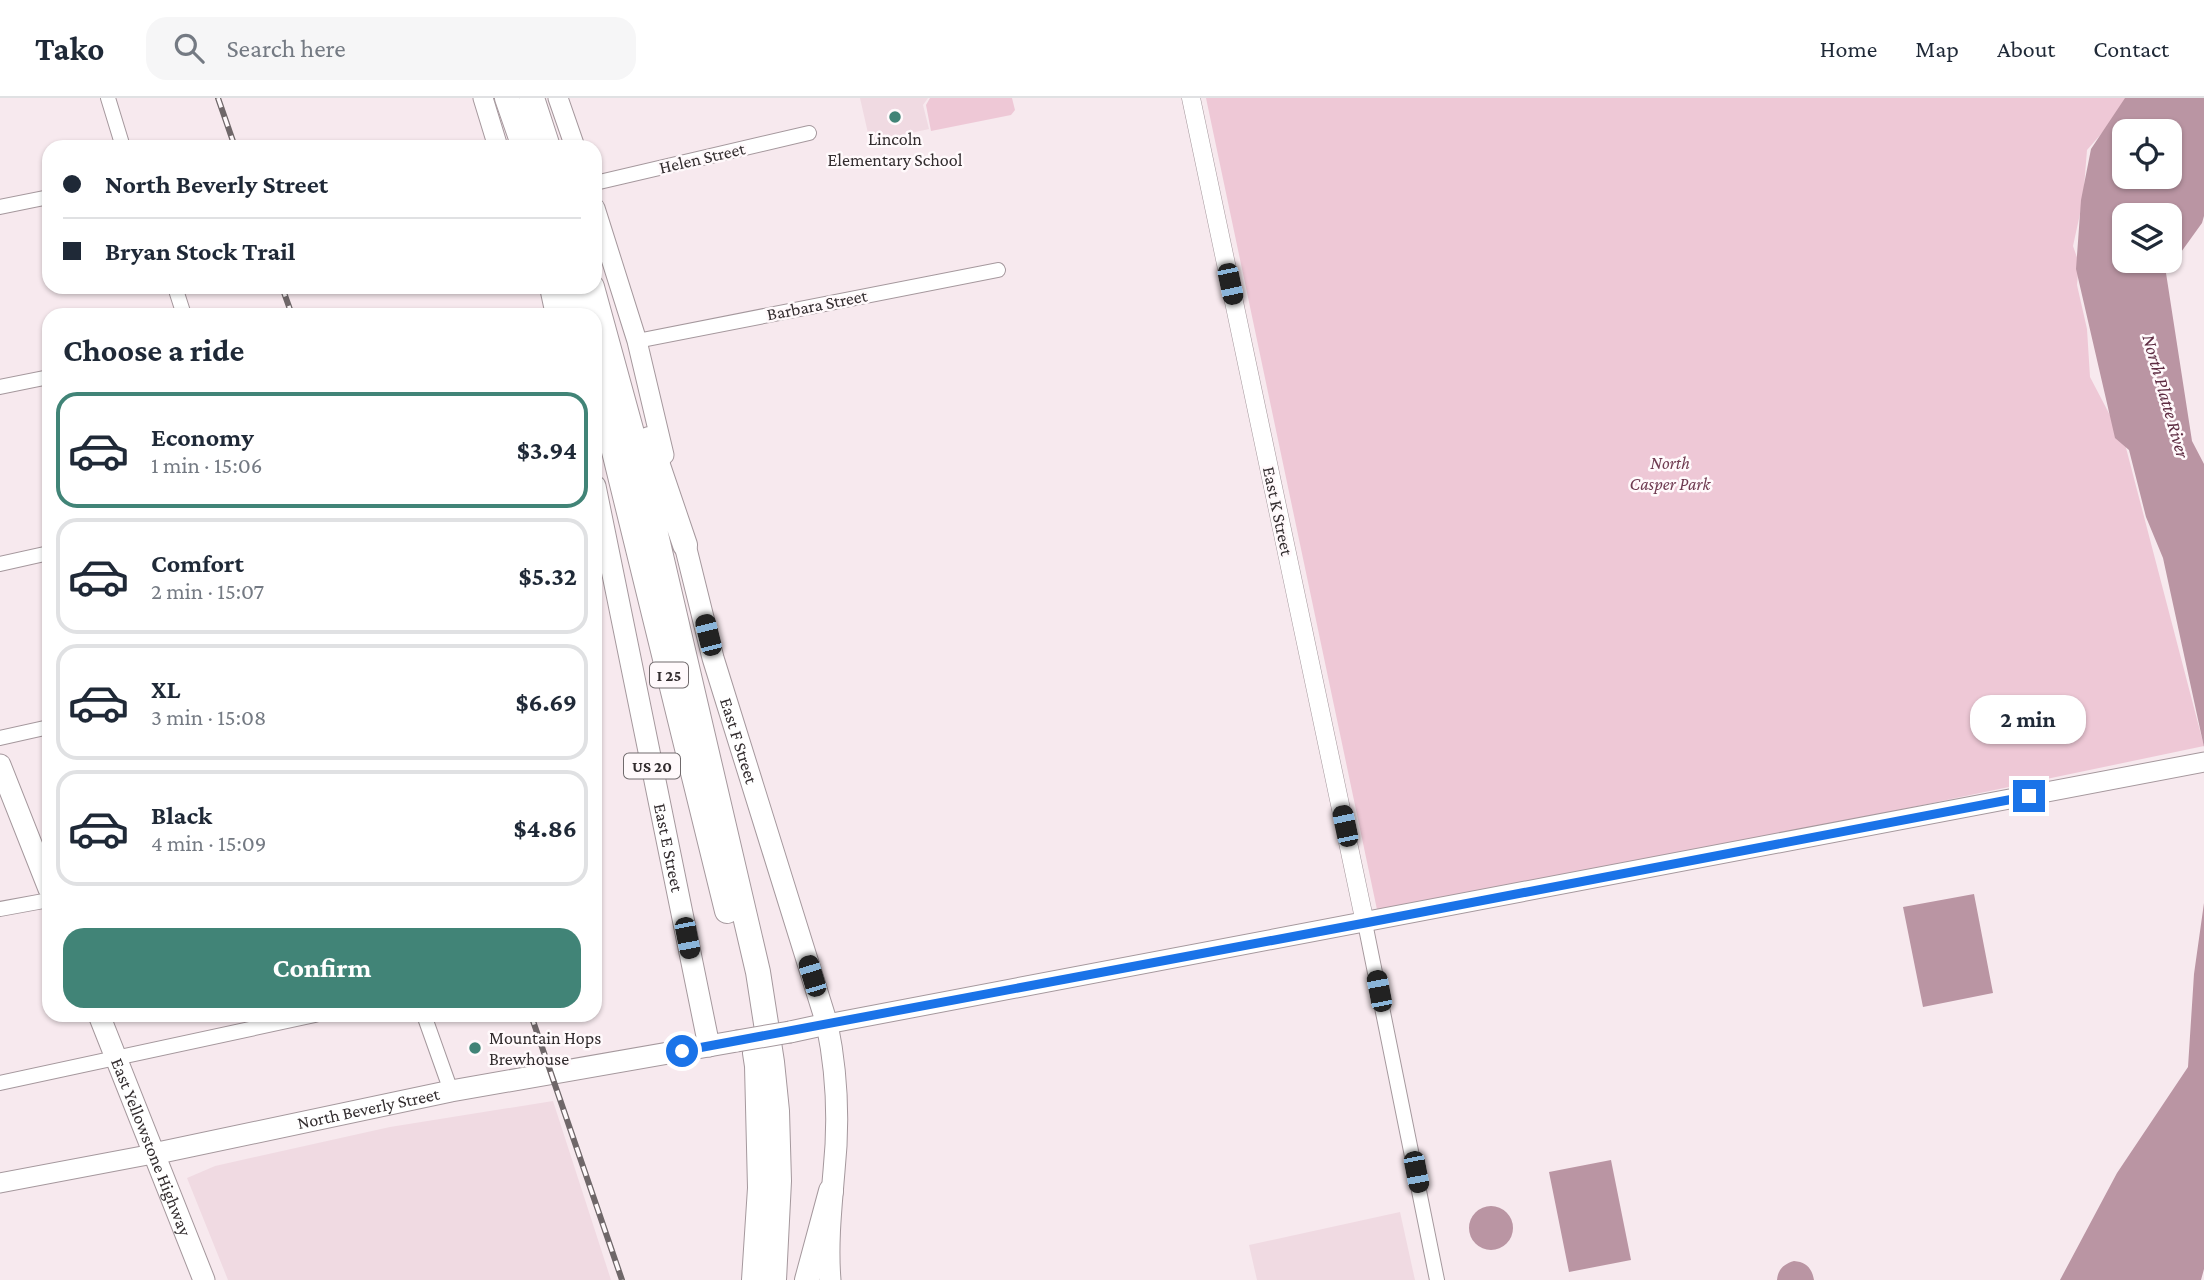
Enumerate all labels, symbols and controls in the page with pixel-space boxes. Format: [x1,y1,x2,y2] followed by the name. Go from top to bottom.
[146,17,636,80] search box
[170,29,208,67] icon: search
[35,30,104,67] text: Tako
[226,34,346,63] text: Search here
[1820,35,1877,62] text: Home
[1915,35,1959,62] text: Map
[1997,35,2055,62] text: About
[2093,35,2169,62] text: Contact
[887,109,903,125] marker: Lincoln Elementary School
[2112,119,2182,273] map controls
[2112,119,2182,189] button: locate
[828,129,963,170] place label: Lincoln Elementary School
[657,138,748,178] street label: Helen Street
[105,170,328,199] text: North Beverly Street
[2112,203,2182,273] button: layers
[105,237,295,266] text: Bryan Stock Trail
[1216,261,1245,307] car
[765,285,870,325] street label: Barbara Street
[63,332,244,368] text: Choose a ride
[2138,332,2194,462] water label: North Platte River
[67,419,130,482] icon: car
[151,423,254,452] text: Economy
[517,436,577,465] text: $3.94
[151,452,262,478] text: 1 min · 15:06
[1630,453,1712,494] park label: North Casper Park
[1259,465,1297,558] street label: East K Street
[67,545,130,608] icon: car
[151,549,244,578] text: Comfort
[518,562,577,591] text: $5.32
[151,578,264,604] text: 2 min · 15:07
[693,612,724,658] car
[650,662,688,688] road number: I 25
[67,671,130,734] icon: car
[151,675,180,704] text: XL
[515,688,577,717] text: $6.69
[1971,694,2087,744] callout: 2 min
[716,695,762,787] street label: East F Street
[151,704,266,730] text: 3 min · 15:08
[2000,706,2056,732] text: 2 min
[624,754,680,778] road number: US 20
[2013,780,2045,812] route end
[67,797,130,860] icon: car
[151,801,212,830] text: Black
[650,802,688,895] street label: East E Street
[1331,803,1360,849] car
[513,814,577,843] text: $4.86
[151,830,267,856] text: 4 min · 15:09
[673,915,702,961] car
[63,928,581,1008] button: Confirm
[796,953,829,999] car
[1365,968,1394,1014] car
[489,1028,601,1069] place label: Mountain Hops Brewhouse
[666,1035,698,1067] route start
[467,1040,483,1056] marker: Mountain Hops Brewhouse
[107,1055,196,1240] street label: East Yellowstone Highway
[295,1084,442,1133] street label: North Beverly Street
[1402,1149,1431,1195] car

